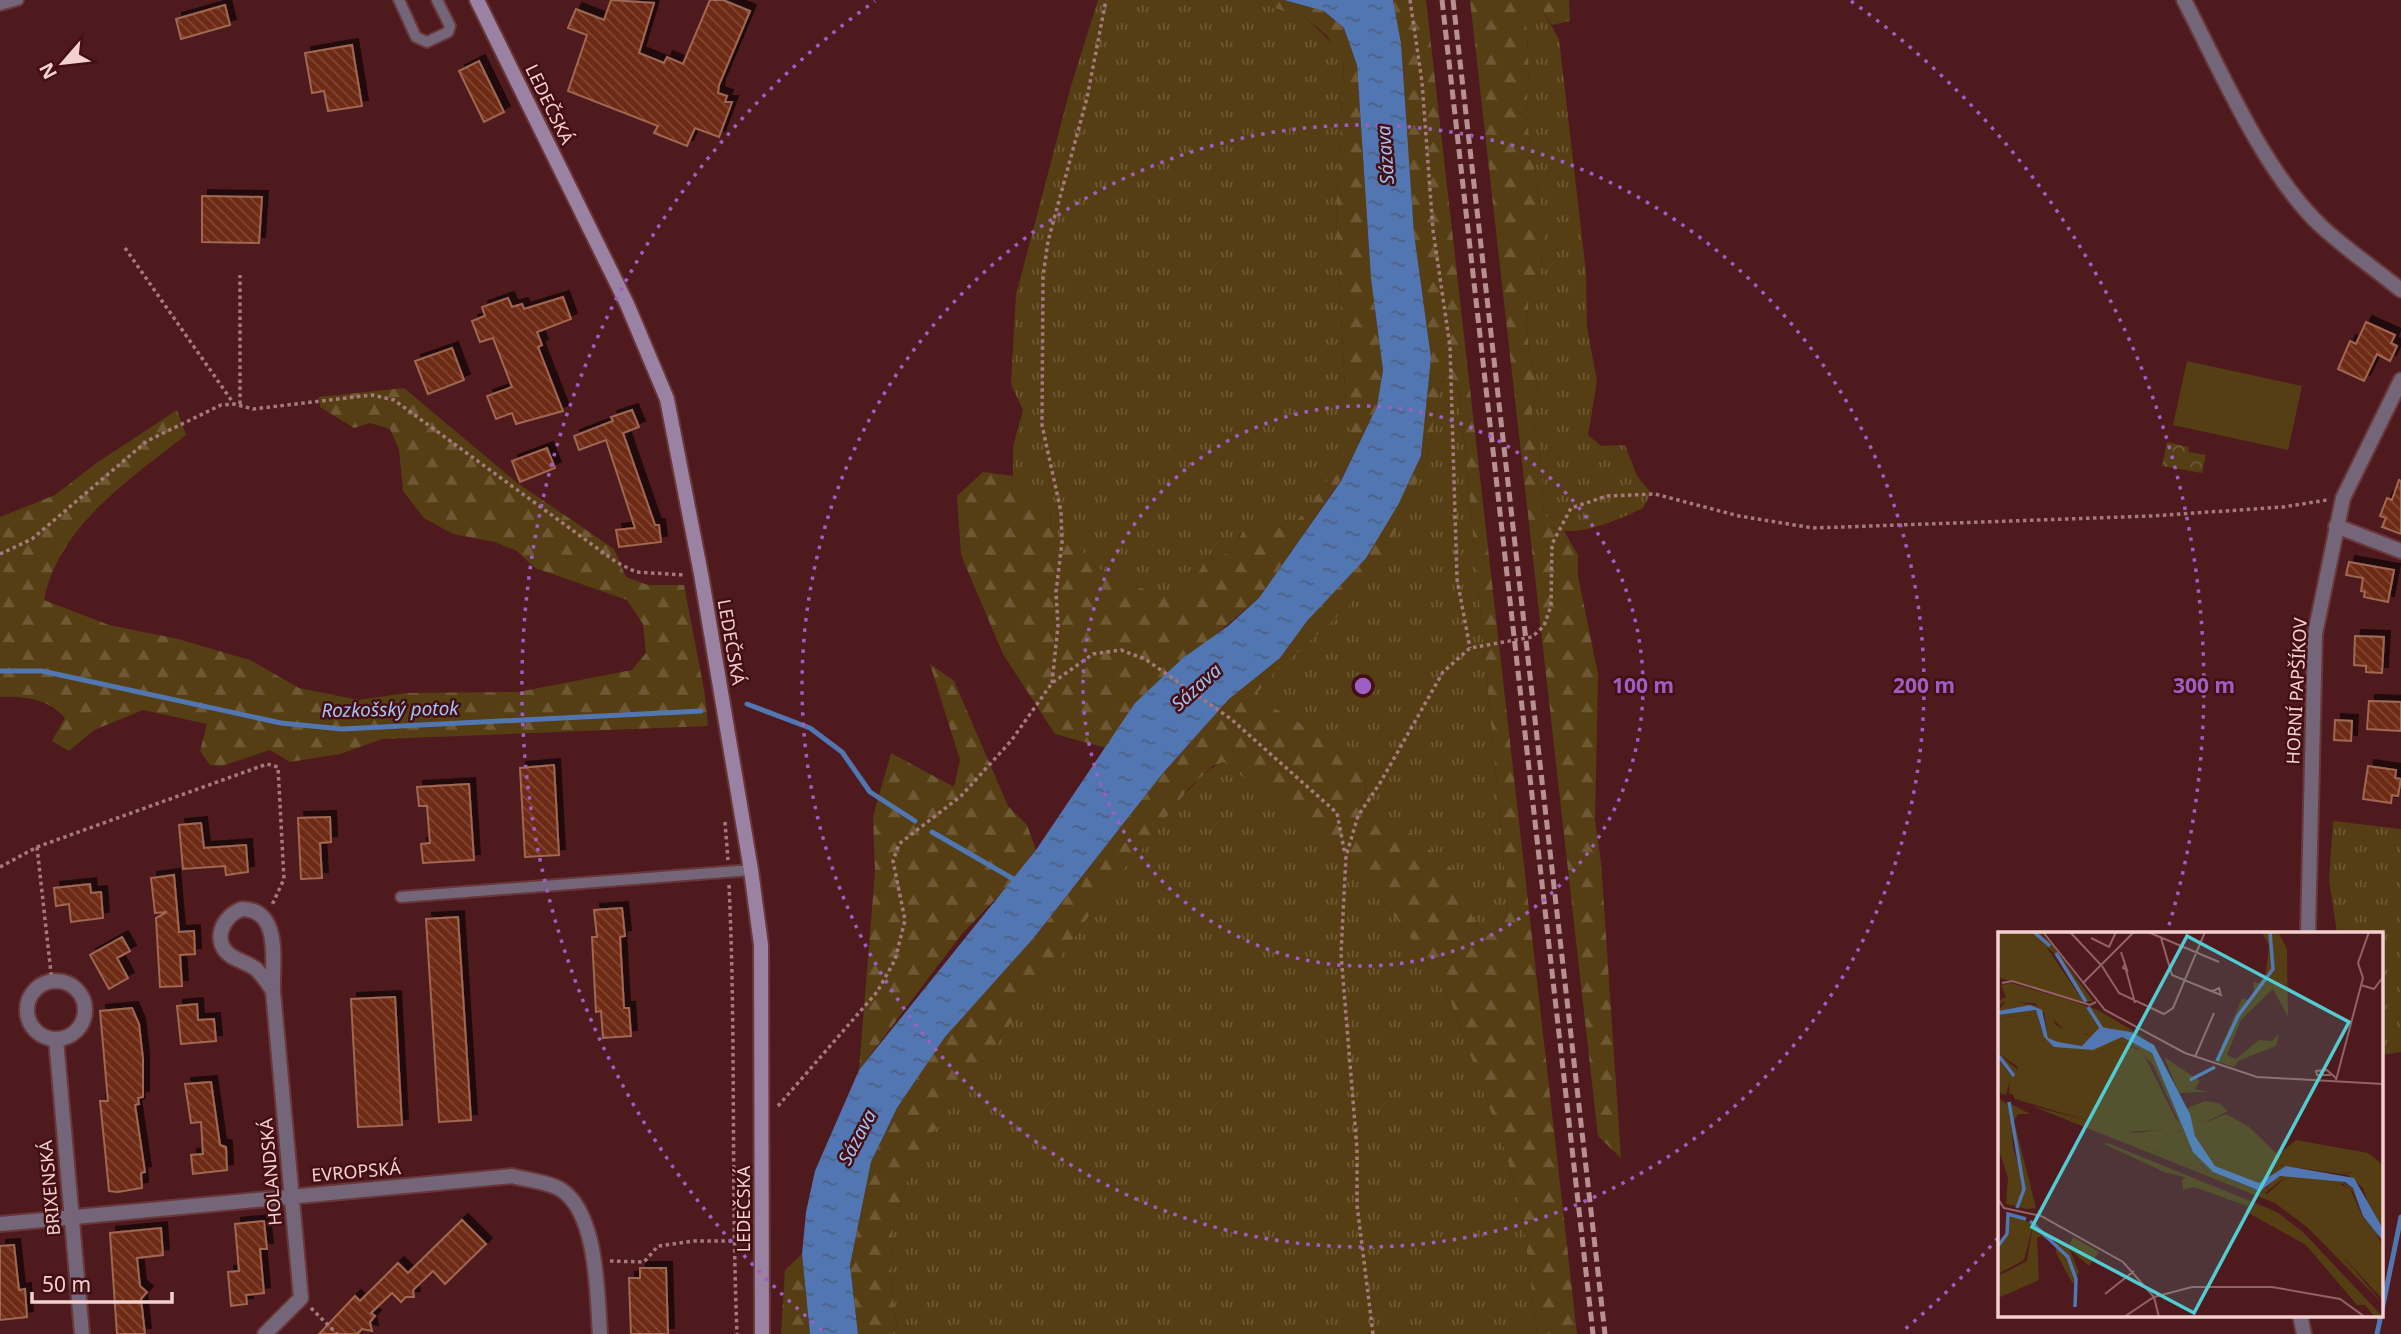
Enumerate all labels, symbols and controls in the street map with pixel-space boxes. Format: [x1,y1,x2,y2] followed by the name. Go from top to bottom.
[28,28,98,98] north arrow
[33,58,63,84] text: N
[520,60,580,149] street label: LEDEČSKÁ
[1370,124,1400,185] water label: Sázava
[713,597,751,687] street label: LEDEČSKÁ
[2280,617,2312,765] street label: HORNÍ PAPŠÍKOV
[1165,657,1227,717] water label: Sázava
[1612,671,1674,699] text: 100 m
[1893,671,1955,699] text: 200 m
[2173,671,2235,699] text: 300 m
[1351,674,1375,698] centre of rings
[321,695,459,723] water label: Rozkošský potok
[1998,932,2384,1316] inset map
[832,1105,882,1169] water label: Sázava
[253,1117,287,1227] street label: HOLANDSKÁ
[33,1139,65,1237] street label: BRIXENSKÁ
[310,1155,402,1187] street label: EVROPSKÁ
[731,1165,755,1252] street label: LEDEČSKÁ
[32,1260,172,1304] scale bar
[42,1270,91,1298] text: 50 m

